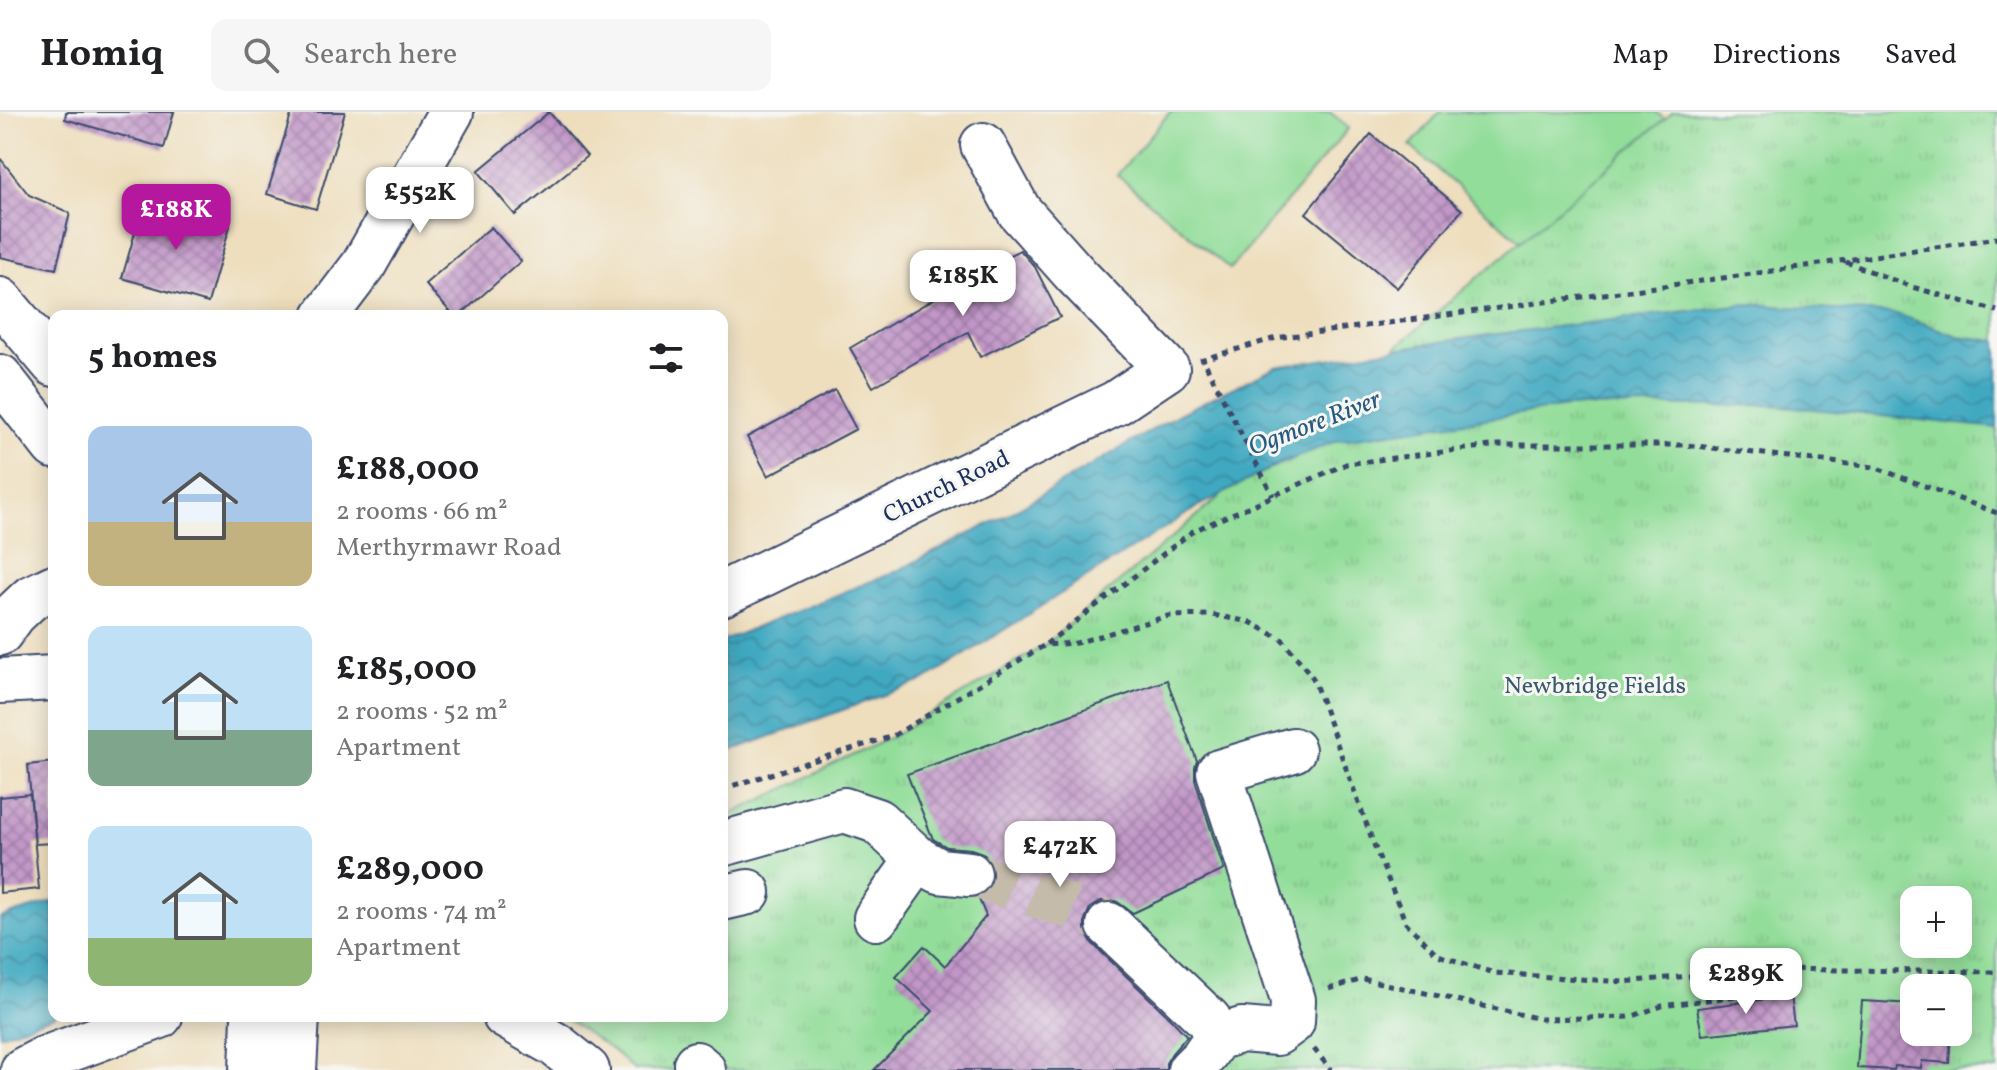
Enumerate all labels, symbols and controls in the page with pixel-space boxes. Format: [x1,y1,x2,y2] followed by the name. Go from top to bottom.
[211,19,771,91] search box
[40,29,163,82] text: Homiq
[239,33,283,77] icon: search
[303,34,457,76] text: Search here
[1613,36,1669,75] text: Map
[1713,36,1841,75] text: Directions
[1885,36,1957,75] text: Saved
[364,167,476,235] pin: £552K
[384,175,456,211] text: £552K
[120,184,232,252] pin: £188K
[140,192,212,228] text: £188K
[907,250,1019,318] pin: £185K
[928,258,998,294] text: £185K
[88,335,218,382] text: 5 homes
[644,336,688,380] icon: filters
[1243,382,1387,466] water label: Ogmore River
[878,442,1016,533] street label: Church Road
[336,447,479,494] text: £188,000
[152,458,248,554] icon: home
[336,494,508,530] text: 2 rooms · 66 m²
[336,530,562,566] text: Merthyrmawr Road
[336,647,477,694] text: £185,000
[152,658,248,754] icon: home
[1504,670,1686,704] park label: Newbridge Fields
[336,694,508,730] text: 2 rooms · 52 m²
[336,730,461,766] text: Apartment
[1004,821,1116,889] pin: £472K
[1022,829,1098,865] text: £472K
[336,847,484,894] text: £289,000
[152,858,248,954] icon: home
[1900,886,1972,1046] map controls
[1900,886,1972,958] button: +
[336,894,507,930] text: 2 rooms · 74 m²
[336,930,461,966] text: Apartment
[1690,948,1802,1016] pin: £289K
[1708,956,1784,992] text: £289K
[1900,974,1972,1046] button: −

